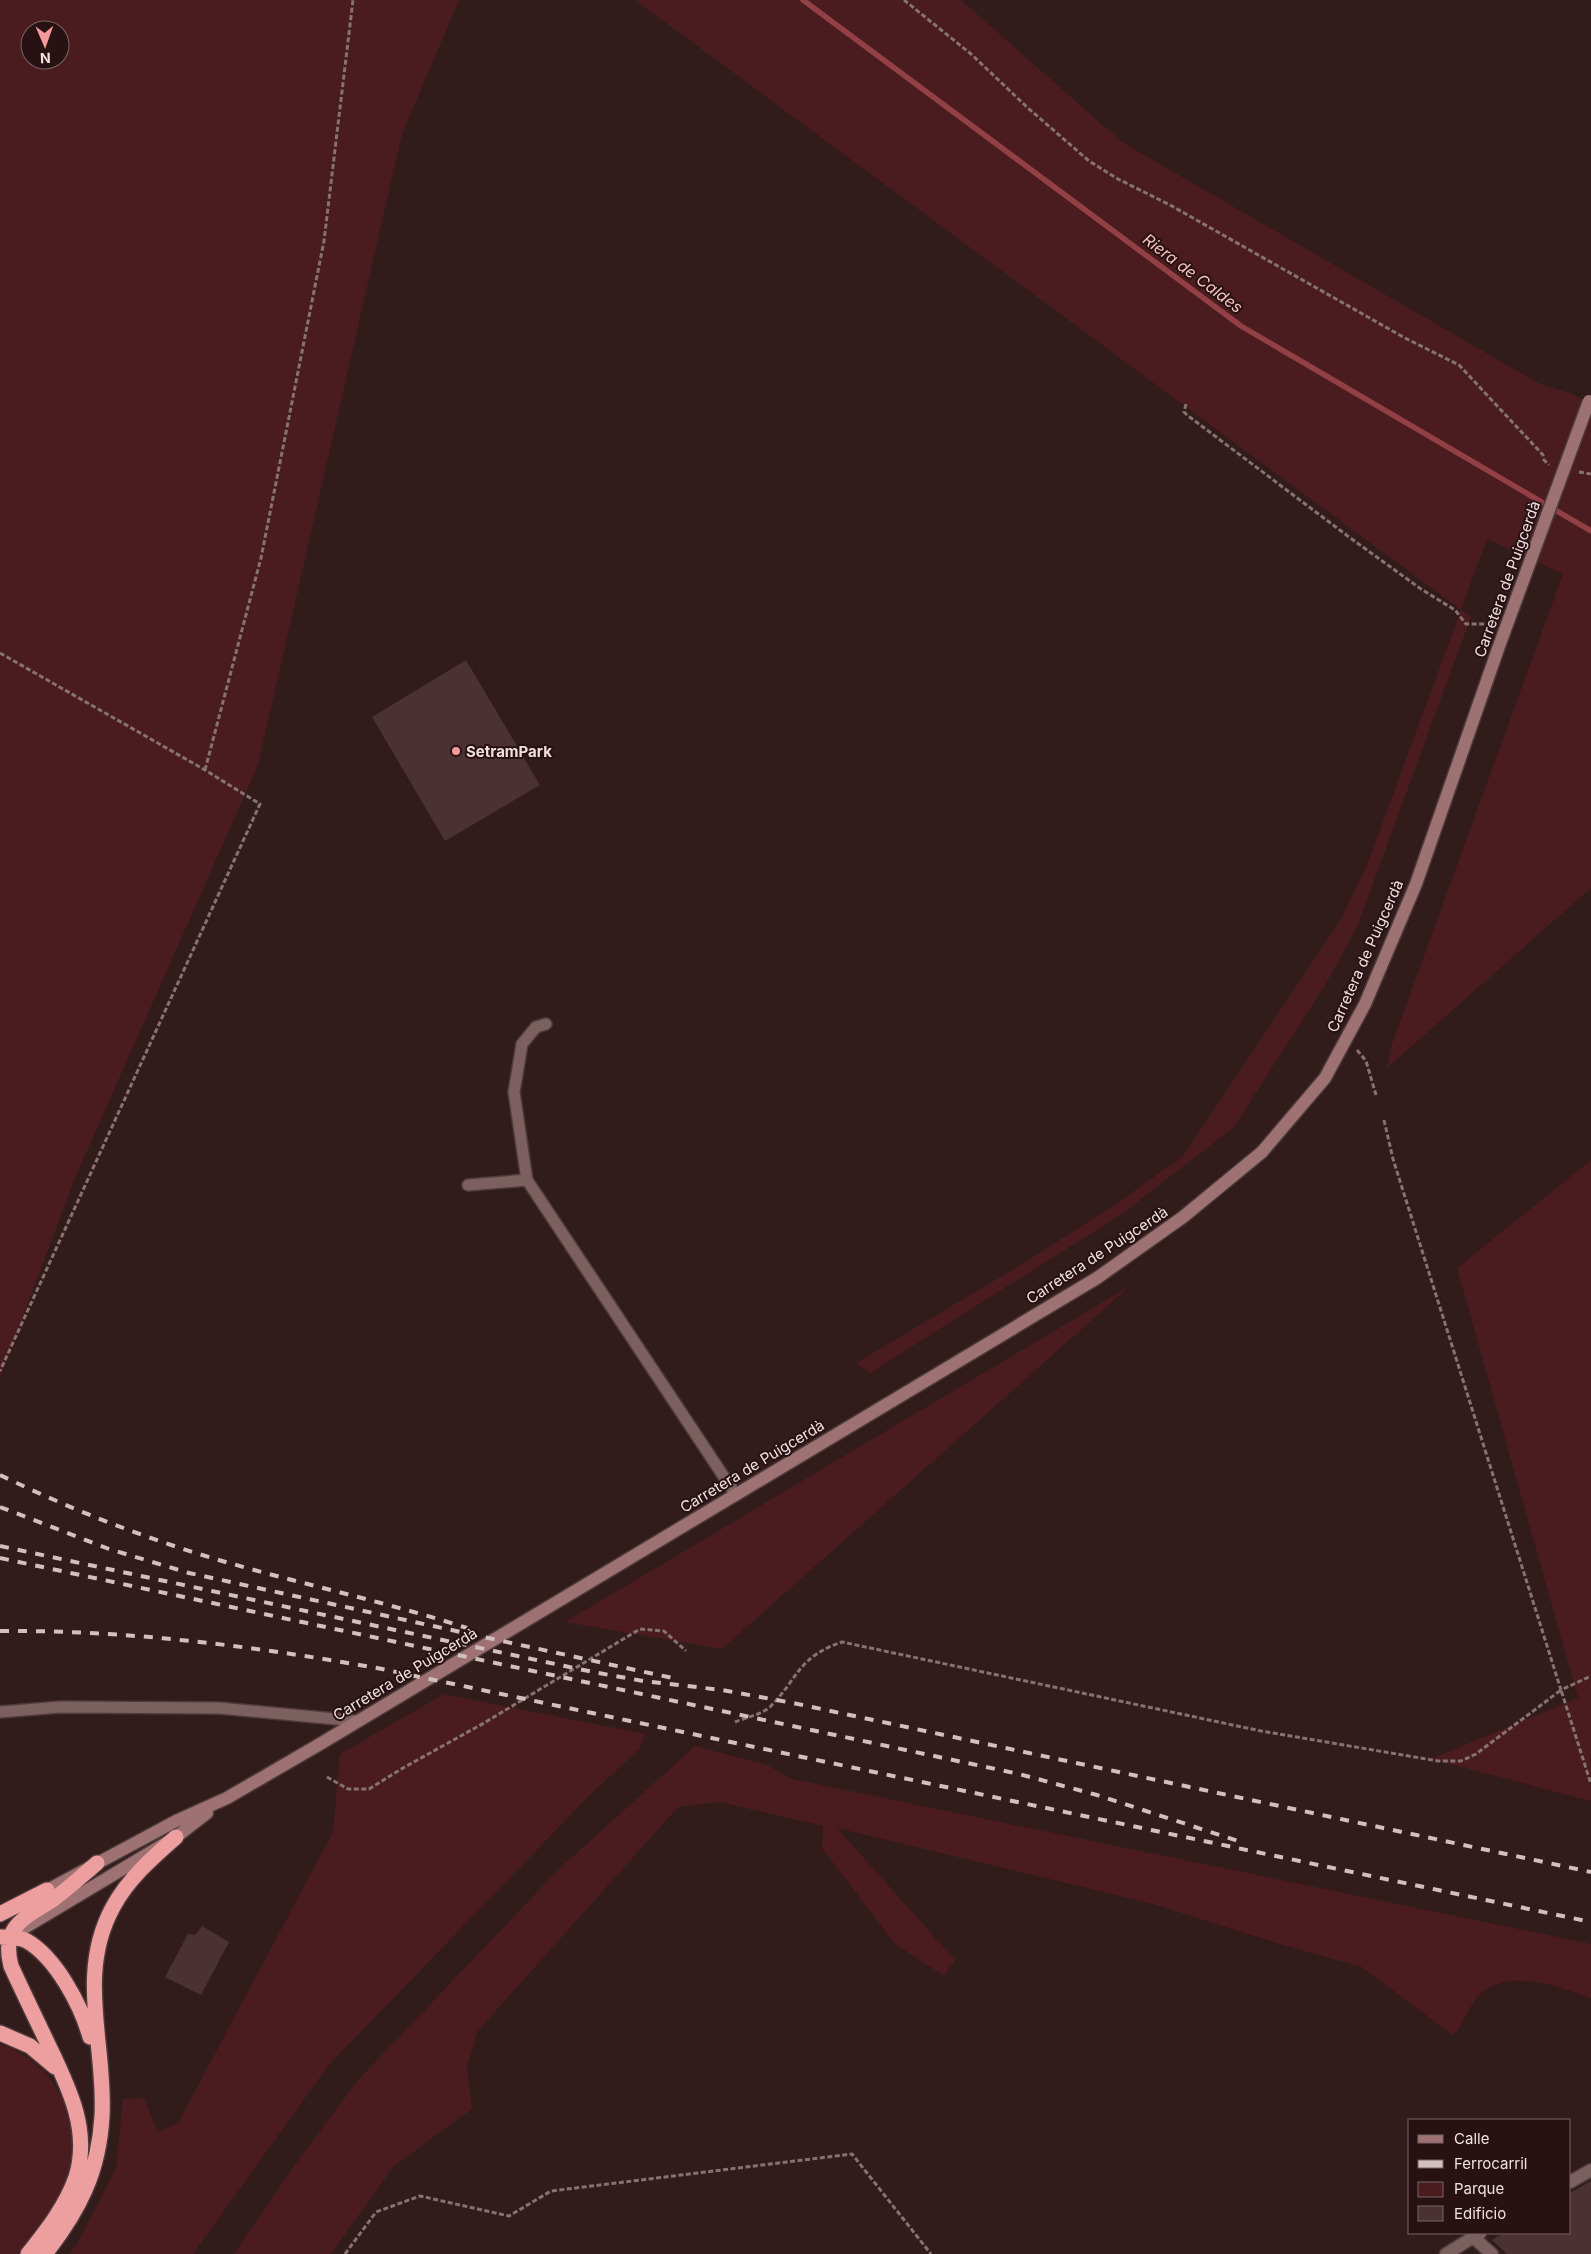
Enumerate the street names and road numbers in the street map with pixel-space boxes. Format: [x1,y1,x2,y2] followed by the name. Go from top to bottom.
[1470,498,1544,660] street label: Carretera de Puigcerdà
[1323,877,1407,1035] street label: Carretera de Puigcerdà
[1023,1202,1171,1308] street label: Carretera de Puigcerdà
[676,1415,828,1517] street label: Carretera de Puigcerdà
[329,1623,481,1725] street label: Carretera de Puigcerdà

